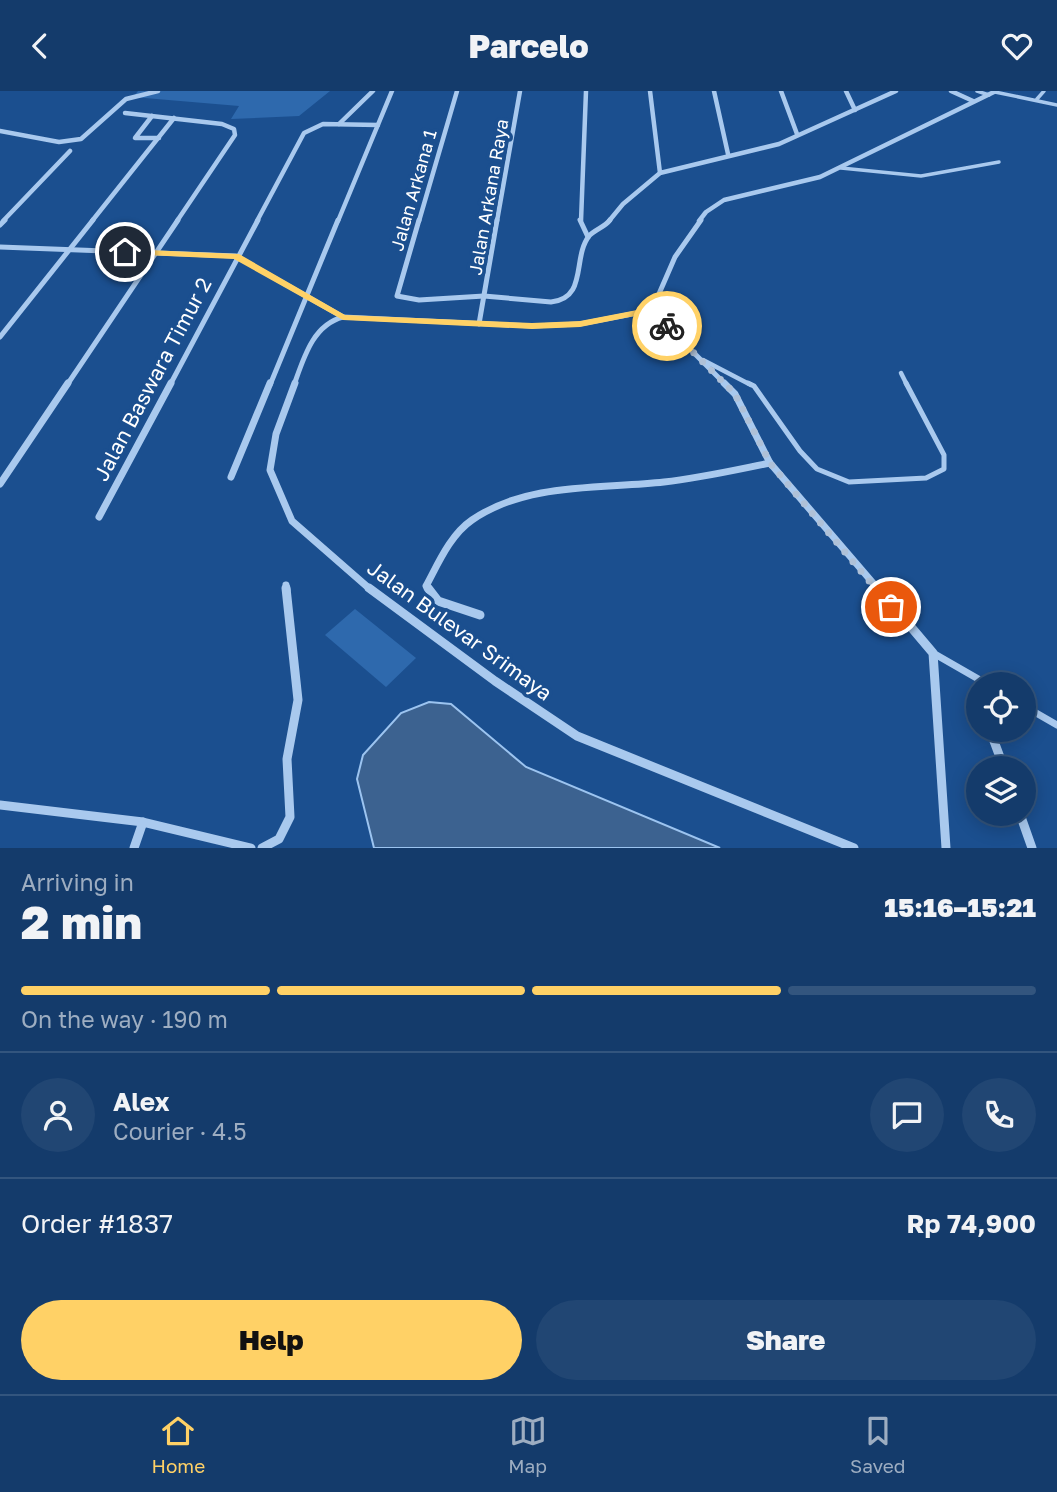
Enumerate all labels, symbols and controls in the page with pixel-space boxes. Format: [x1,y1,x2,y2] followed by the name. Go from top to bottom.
[21,27,59,65] icon: back
[468,27,589,65] text: Parcelo
[998,27,1036,65] icon: heart
[463,117,513,277] street label: Jalan Arkana Raya
[385,126,441,253] street label: Jalan Arkana 1
[95,222,155,282] pin
[106,233,144,271] icon: home
[87,273,217,485] street label: Jalan Baswara Timur 2
[632,291,702,361] courier
[648,307,686,345] icon: bike
[363,554,557,706] street label: Jalan Bulevar Srimaya
[861,577,921,637] pin
[872,588,910,626] icon: bag
[966,672,1036,826] map controls
[966,672,1036,742] button: locate
[966,756,1036,826] button: layers
[21,868,134,896] text: Arriving in
[884,892,1036,923] text: 15:16–15:21
[21,894,142,949] text: 2 min
[21,1005,228,1033] text: On the way · 190 m
[21,1078,95,1152] button: person
[870,1078,944,1152] button: chat
[962,1078,1036,1152] button: phone
[113,1086,170,1117] text: Alex
[113,1117,246,1145] text: Courier · 4.5
[21,1208,173,1239] text: Order #1837
[906,1208,1036,1239] text: Rp 74,900
[21,1300,522,1380] button: Help
[536,1300,1036,1380] button: Share
[152,1412,205,1477] tab: Home
[508,1412,547,1477] tab: Map
[850,1412,905,1477] tab: Saved

